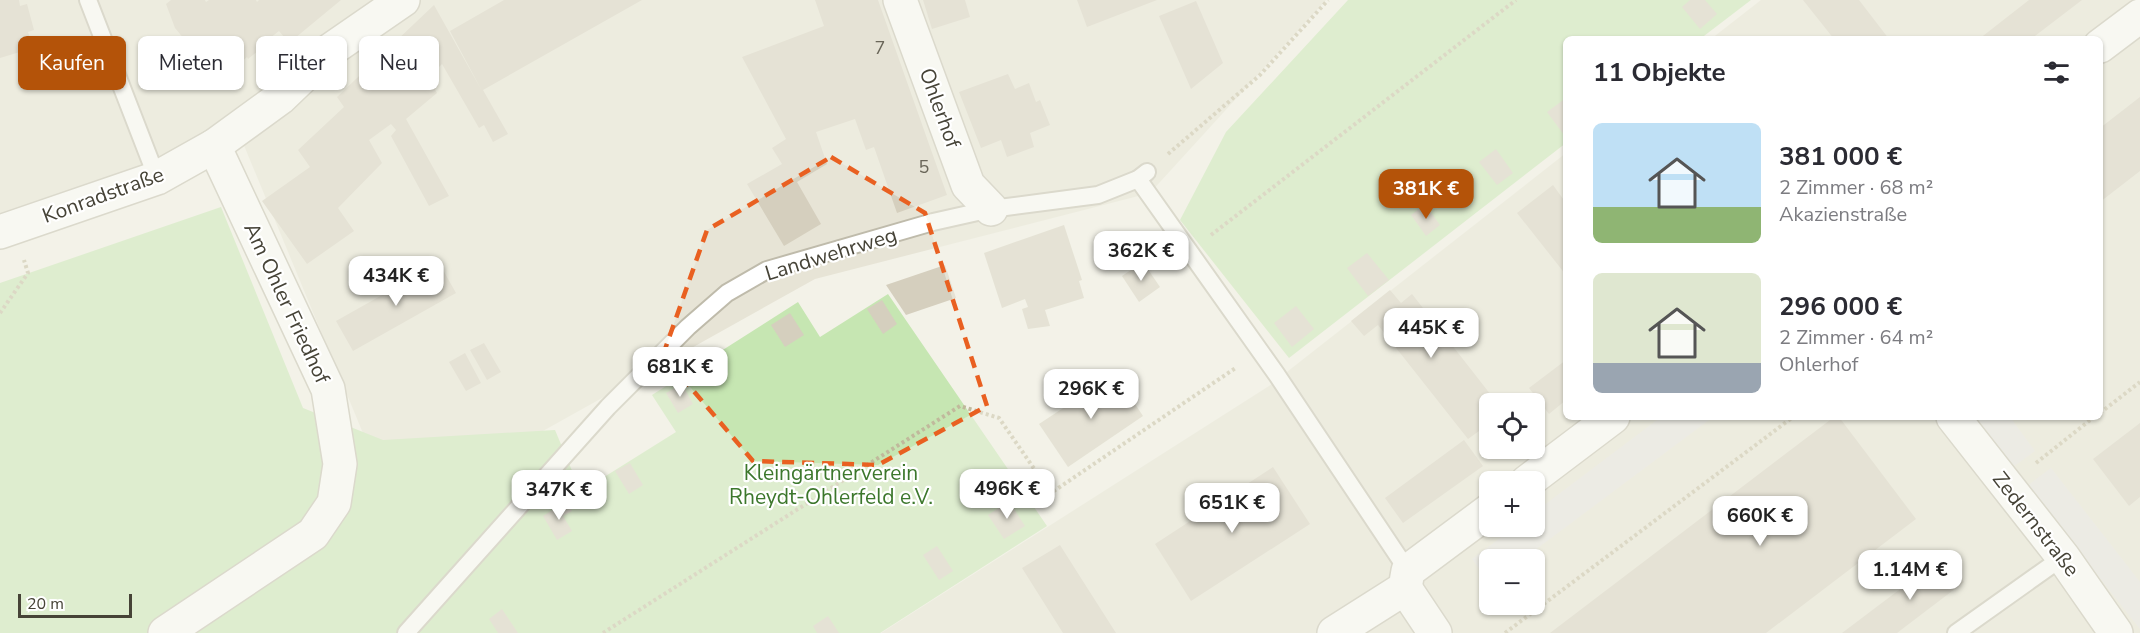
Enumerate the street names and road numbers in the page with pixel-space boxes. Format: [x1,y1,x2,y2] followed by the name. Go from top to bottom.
[913,64,968,153] street label: Ohlerhof
[38,160,168,230] street label: Konradstraße
[237,218,337,389] street label: Am Ohler Friedhof
[762,221,900,287] street label: Landwehrweg
[1986,466,2086,582] street label: Zedernstraße

